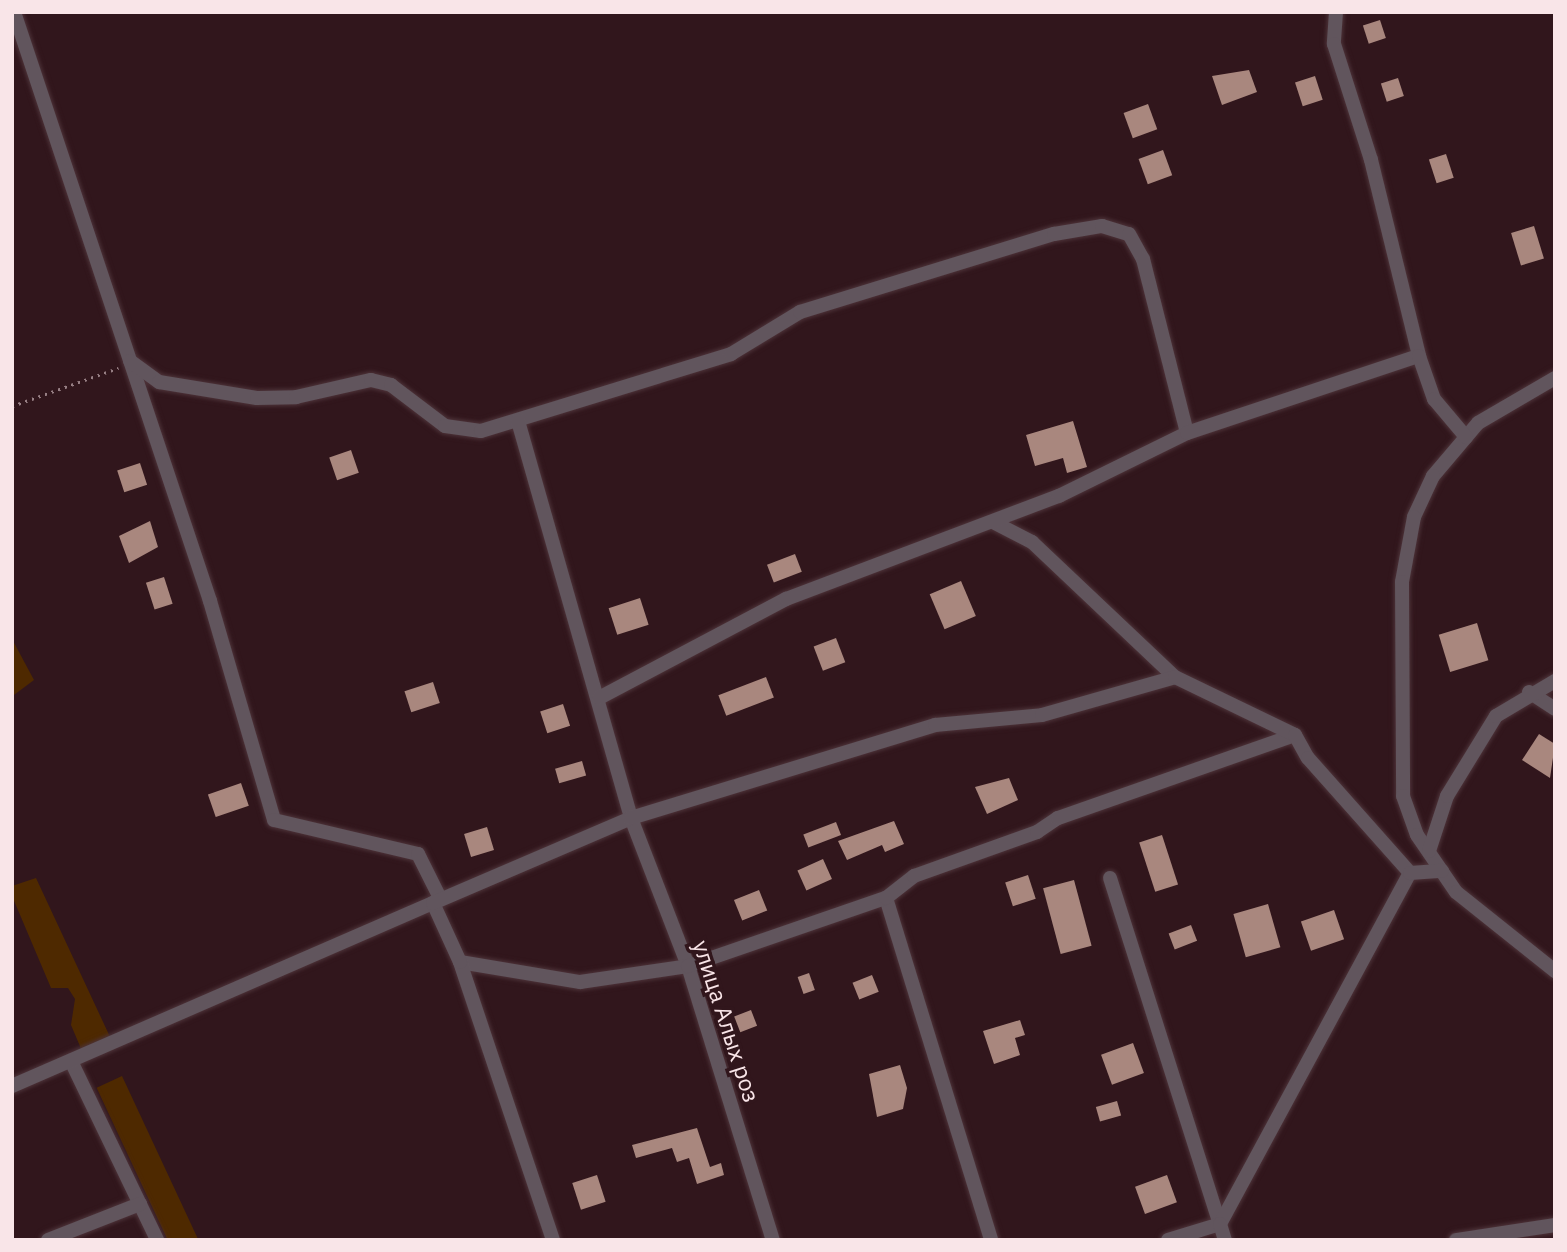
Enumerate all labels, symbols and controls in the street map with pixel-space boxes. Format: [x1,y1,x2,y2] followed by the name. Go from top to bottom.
[688,937,766,1105] street label: улица Алых роз

